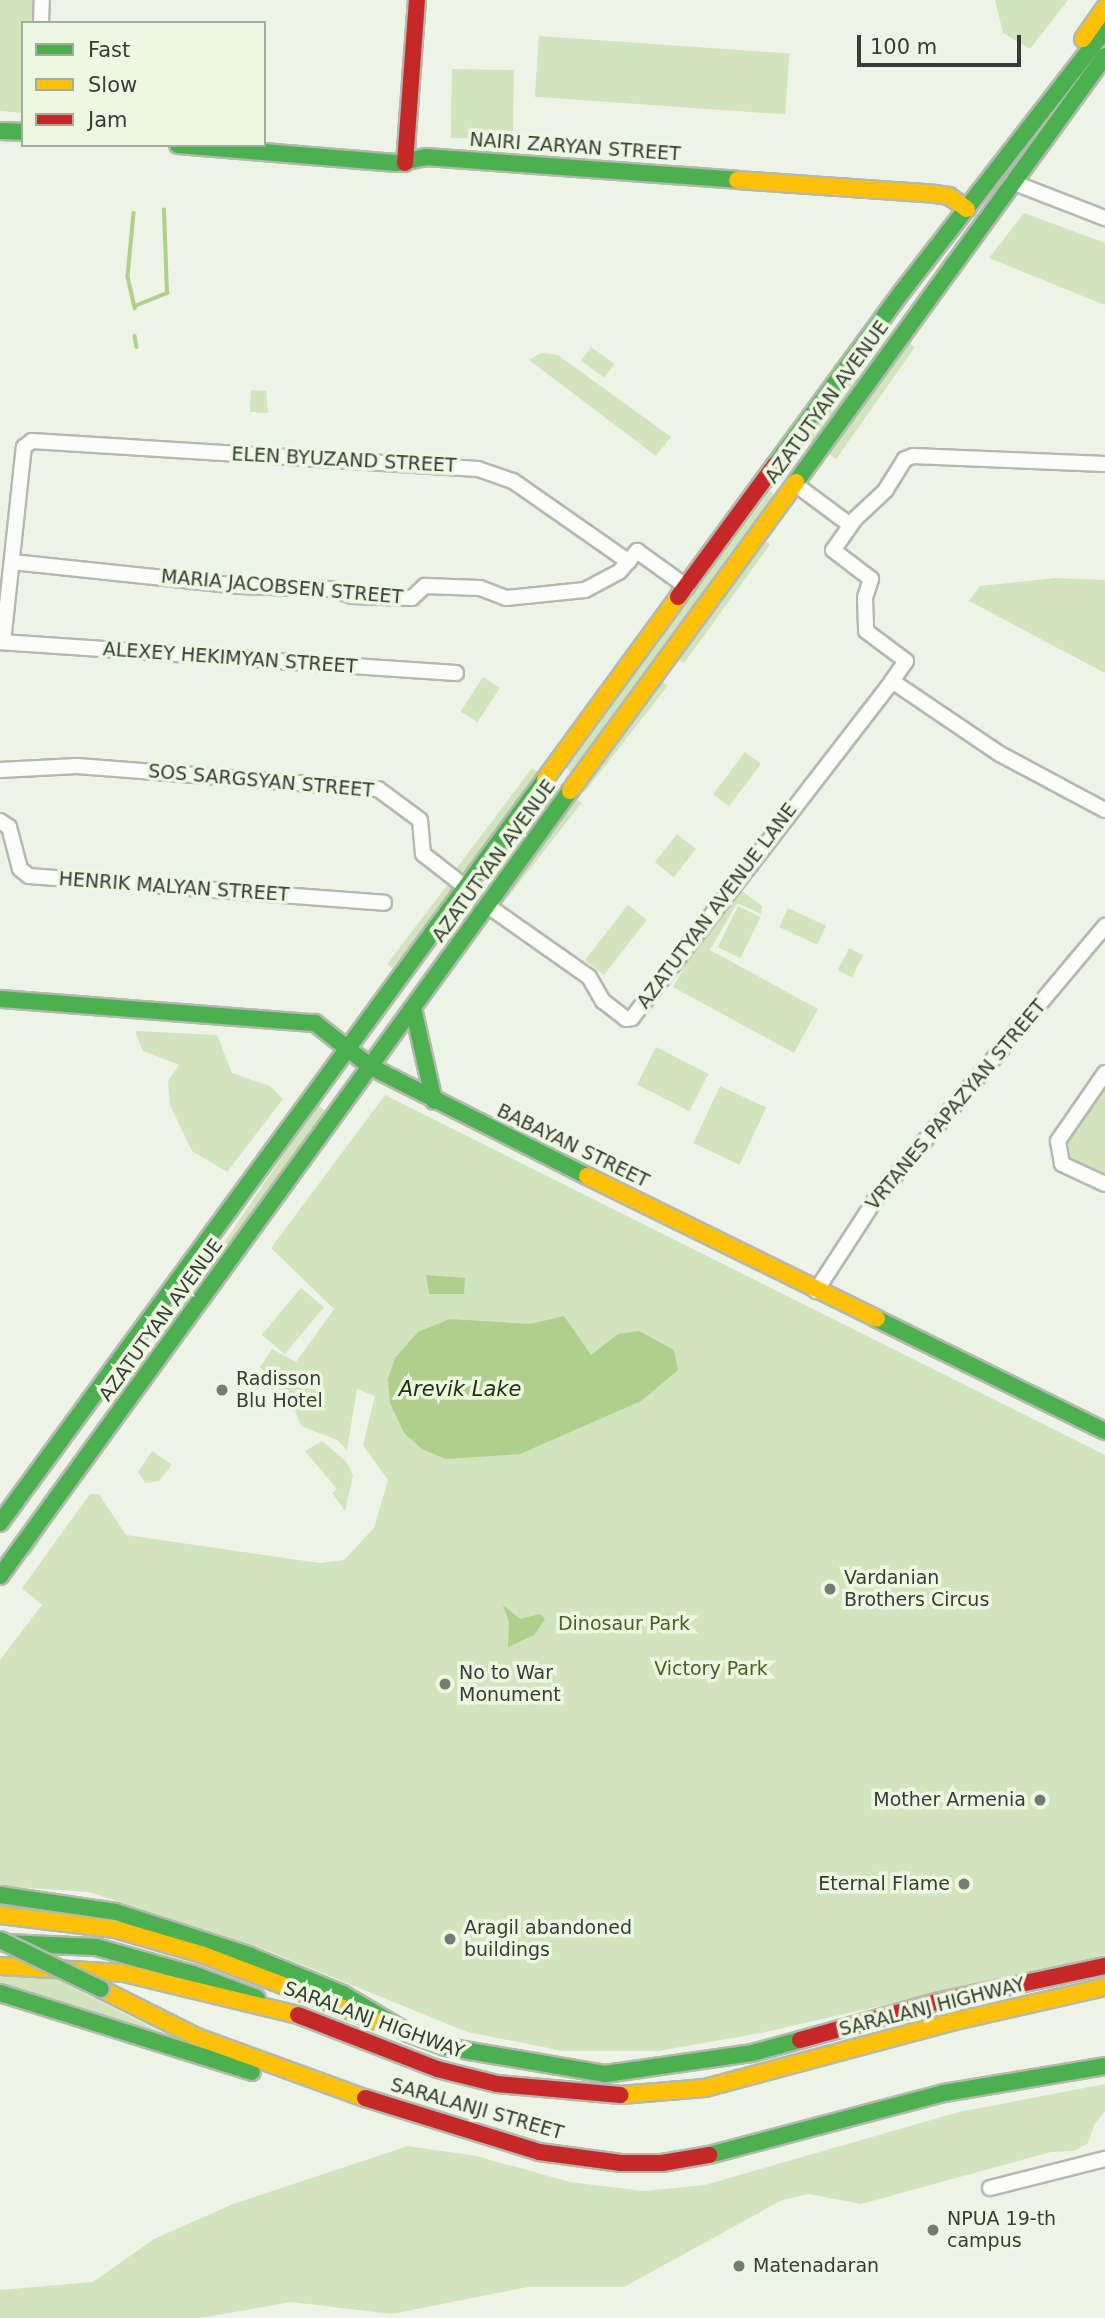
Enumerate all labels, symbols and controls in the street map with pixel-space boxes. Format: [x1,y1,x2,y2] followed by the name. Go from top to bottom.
[21,21,266,147] legend
[860,21,1024,65] scale bar
[870,35,937,59] text: 100 m
[88,38,130,62] text: Fast
[88,73,137,97] text: Slow
[88,108,128,132] text: Jam
[469,128,681,166] street label: NAIRI ZARYAN STREET
[760,316,894,488] street label: AZATUTYAN AVENUE
[231,443,457,477] street label: ELEN BYUZAND STREET
[160,565,404,609] street label: MARIA JACOBSEN STREET
[102,638,358,678] street label: ALEXEY HEKIMYAN STREET
[147,760,375,802] street label: SOS SARGSYAN STREET
[427,775,561,947] street label: AZATUTYAN AVENUE
[632,799,802,1013] street label: AZATUTYAN AVENUE LANE
[58,868,290,906] street label: HENRIK MALYAN STREET
[861,995,1051,1215] street label: VRTANES PAPAZYAN STREET
[493,1099,653,1193] street label: BABAYAN STREET
[94,1234,228,1406] street label: AZATUTYAN AVENUE
[236,1368,323,1412] place label: Radisson Blu Hotel
[399,1376,521,1402] water label: Arevik Lake
[214,1382,230,1398] marker: Radisson Blu Hotel
[844,1567,989,1611] place label: Vardanian Brothers Circus
[822,1581,838,1597] marker: Vardanian Brothers Circus
[558,1613,690,1635] park label: Dinosaur Park
[654,1658,768,1680] park label: Victory Park
[459,1662,561,1706] place label: No to War Monument
[437,1676,453,1692] marker: No to War Monument
[873,1789,1026,1811] place label: Mother Armenia
[1032,1792,1048,1808] marker: Mother Armenia
[818,1873,950,1895] place label: Eternal Flame
[956,1876,972,1892] marker: Eternal Flame
[464,1917,632,1961] place label: Aragil abandoned buildings
[442,1931,458,1947] marker: Aragil abandoned buildings
[837,1973,1027,2041] street label: SARALANJ HIGHWAY
[281,1977,467,2063] street label: SARALANJ HIGHWAY
[388,2073,566,2145] street label: SARALANJI STREET
[947,2208,1056,2252] place label: NPUA 19-th campus
[925,2222,941,2238] marker: NPUA 19-th campus
[753,2255,879,2277] place label: Matenadaran
[731,2258,747,2274] marker: Matenadaran

